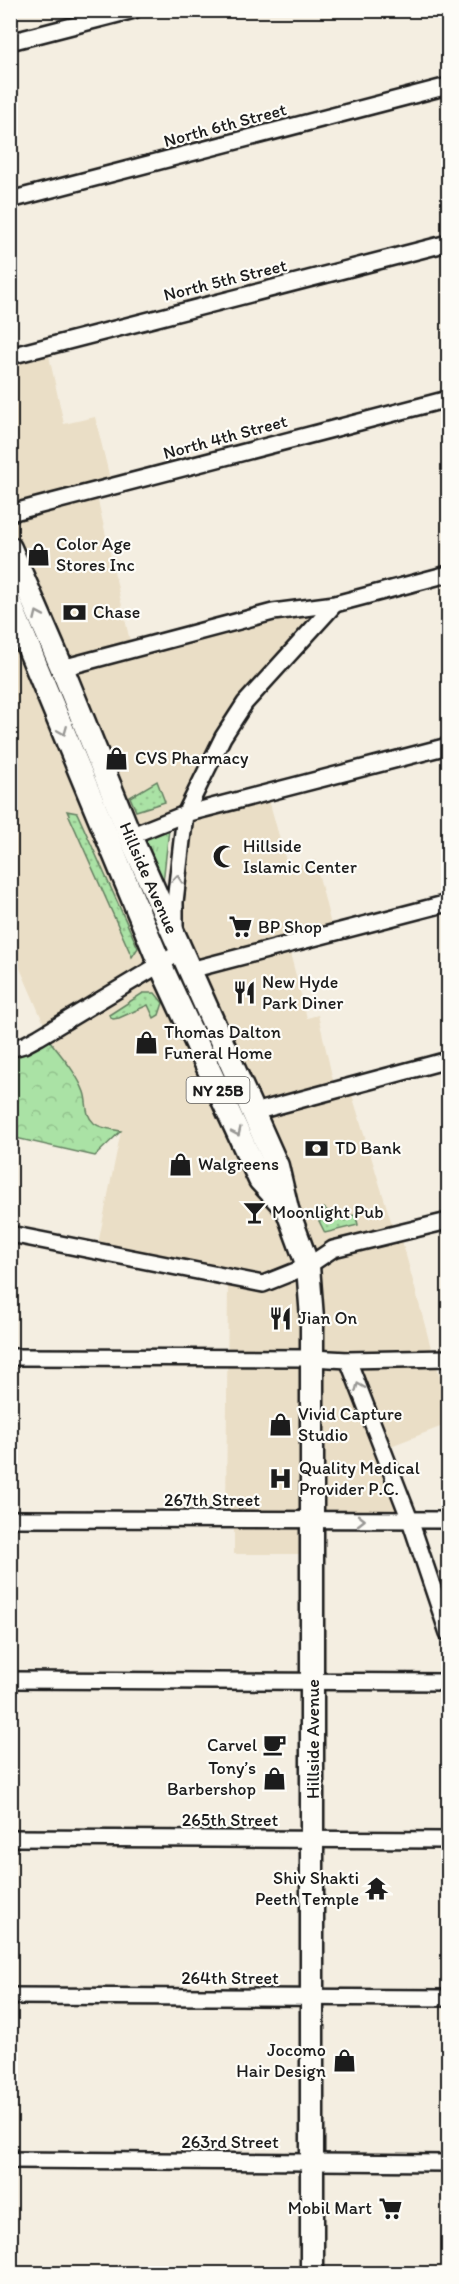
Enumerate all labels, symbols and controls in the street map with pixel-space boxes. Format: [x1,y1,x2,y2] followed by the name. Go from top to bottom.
[161,98,289,152] street label: North 6th Street
[161,254,289,306] street label: North 5th Street
[161,410,290,464] street label: North 4th Street
[56,533,135,576] place label: Color Age Stores Inc
[25,541,51,567] shop icon: Color Age Stores Inc
[62,599,88,625] bank icon: Chase
[93,601,140,623] place label: Chase
[34,610,46,621] one-way arrow
[56,725,68,736] one-way arrow
[104,745,130,771] shop icon: CVS Pharmacy
[135,747,249,769] place label: CVS Pharmacy
[115,819,183,937] street label: Hillside Avenue
[243,835,358,878] place label: Hillside Islamic Center
[212,843,238,869] mosque icon: Hillside Islamic Center
[170,874,183,883] one-way arrow
[227,914,253,940] supermarket icon: BP Shop
[258,916,322,938] place label: BP Shop
[262,971,344,1014] place label: New Hyde Park Diner
[231,979,257,1005] restaurant icon: New Hyde Park Diner
[164,1021,281,1064] place label: Thomas Dalton Funeral Home
[133,1029,159,1055] shop icon: Thomas Dalton Funeral Home
[186,1077,250,1103] road number: NY 25B
[230,1125,242,1136] one-way arrow
[304,1135,330,1161] bank icon: TD Bank
[335,1137,401,1159] place label: TD Bank
[167,1151,193,1177] shop icon: Walgreens
[198,1153,279,1175] place label: Walgreens
[241,1199,267,1225] bar icon: Moonlight Pub
[272,1201,384,1223] place label: Moonlight Pub
[267,1305,293,1331] restaurant icon: Jian On
[298,1307,358,1329] place label: Jian On
[354,1382,366,1393] one-way arrow
[298,1403,402,1446] place label: Vivid Capture Studio
[267,1411,293,1437] shop icon: Vivid Capture Studio
[299,1457,420,1500] place label: Quality Medical Provider P.C.
[268,1465,294,1491] hospital icon: Quality Medical Provider P.C.
[164,1489,260,1511] street label: 267th Street
[357,1514,366,1526] one-way arrow
[302,1679,324,1799] street label: Hillside Avenue
[262,1732,288,1758] cafe icon: Carvel
[207,1734,257,1756] place label: Carvel
[167,1757,256,1800] place label: Tony’s Barbershop
[261,1765,287,1791] shop icon: Tony’s Barbershop
[182,1809,278,1831] street label: 265th Street
[255,1867,359,1910] place label: Shiv Shakti Peeth Temple
[364,1875,390,1901] temple icon: Shiv Shakti Peeth Temple
[181,1967,279,1989] street label: 264th Street
[236,2039,326,2082] place label: Jocomo Hair Design
[331,2047,357,2073] shop icon: Jocomo Hair Design
[181,2131,279,2153] street label: 263rd Street
[377,2195,403,2221] supermarket icon: Mobil Mart
[288,2197,372,2219] place label: Mobil Mart

